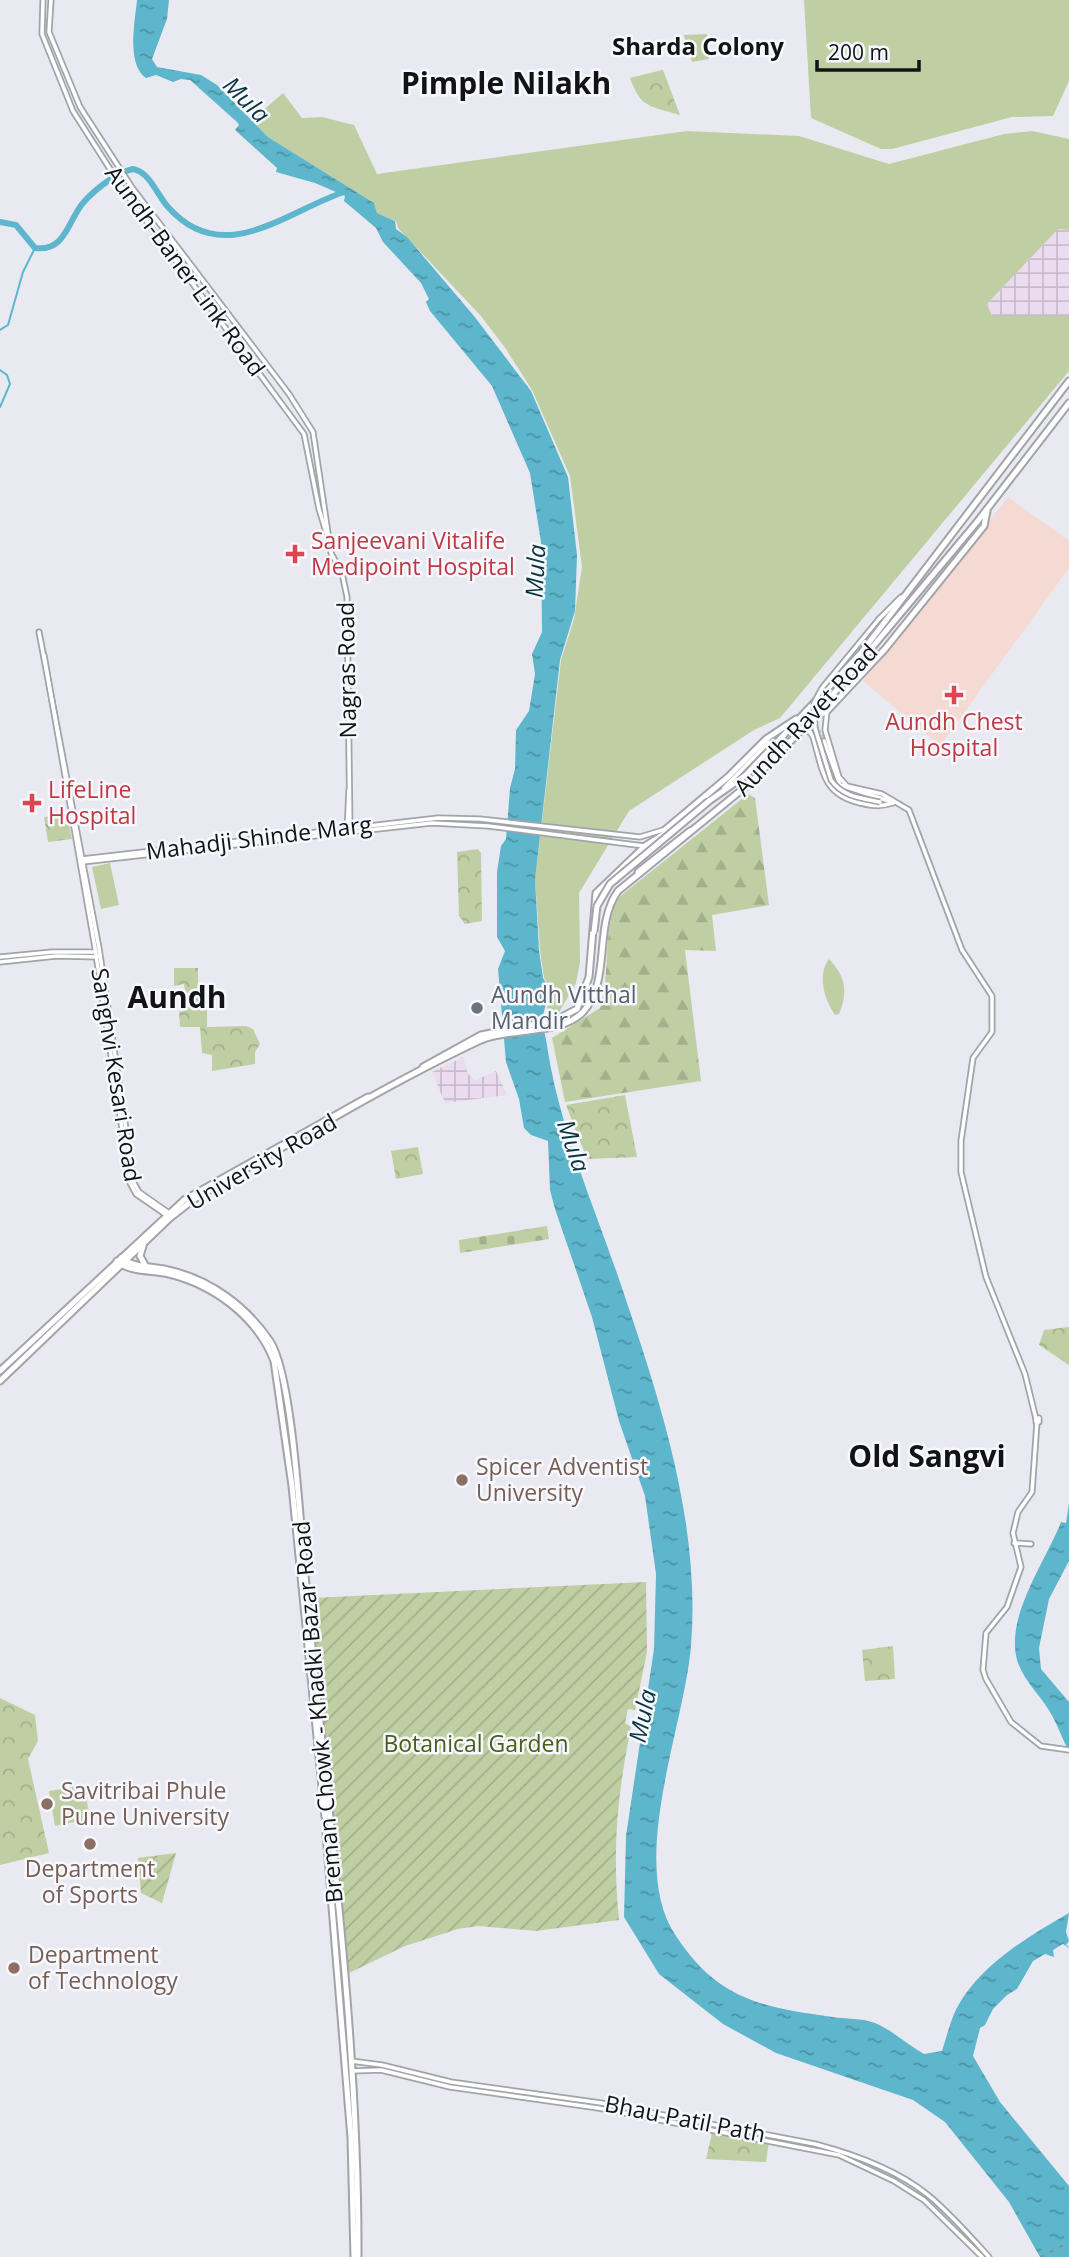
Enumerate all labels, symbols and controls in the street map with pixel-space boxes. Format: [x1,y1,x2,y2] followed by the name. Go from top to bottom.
[817,28,918,72] scale bar
[612,29,784,62] district label: Sharda Colony
[828,38,889,66] text: 200 m
[401,62,611,103] district label: Pimple Nilakh
[216,68,278,130] water label: Mula
[98,159,273,382] street label: Aundh-Baner Link Road
[311,524,515,582] place label: Sanjeevani Vitalife Medipoint Hospital
[517,543,552,599] water label: Mula
[285,544,305,564] marker: Sanjeevani Vitalife Medipoint Hospital
[329,601,363,739] street label: Nagras Road
[726,636,884,802] street label: Aundh Ravet Road
[944,685,964,705] marker: Aundh Chest Hospital
[885,705,1023,763] place label: Aundh Chest Hospital
[48,773,136,831] place label: LifeLine Hospital
[22,793,42,813] marker: LifeLine Hospital
[144,807,374,867] street label: Mahadji Shinde Marg
[84,966,150,1184] street label: Sanghvi Kesari Road
[128,976,226,1017] district label: Aundh
[491,978,637,1036] place label: Aundh Vitthal Mandir
[469,1000,485,1016] marker: Aundh Vitthal Mandir
[181,1105,342,1217] street label: University Road
[550,1115,599,1177] water label: Mula
[848,1435,1006,1476] district label: Old Sangvi
[476,1450,648,1508] place label: Spicer Adventist University
[454,1472,470,1488] marker: Spicer Adventist University
[284,1520,350,1904] street label: Breman Chowk - Khadki Bazar Road
[620,1686,663,1745] water label: Mula
[383,1727,569,1759] park label: Botanical Garden
[61,1774,229,1832] place label: Savitribai Phule Pune University
[39,1796,55,1812] marker: Savitribai Phule Pune University
[82,1836,98,1852] marker: Department of Sports
[25,1852,155,1910] place label: Department of Sports
[28,1938,178,1996] place label: Department of Technology
[6,1960,22,1976] marker: Department of Technology
[602,2087,768,2149] street label: Bhau Patil Path

